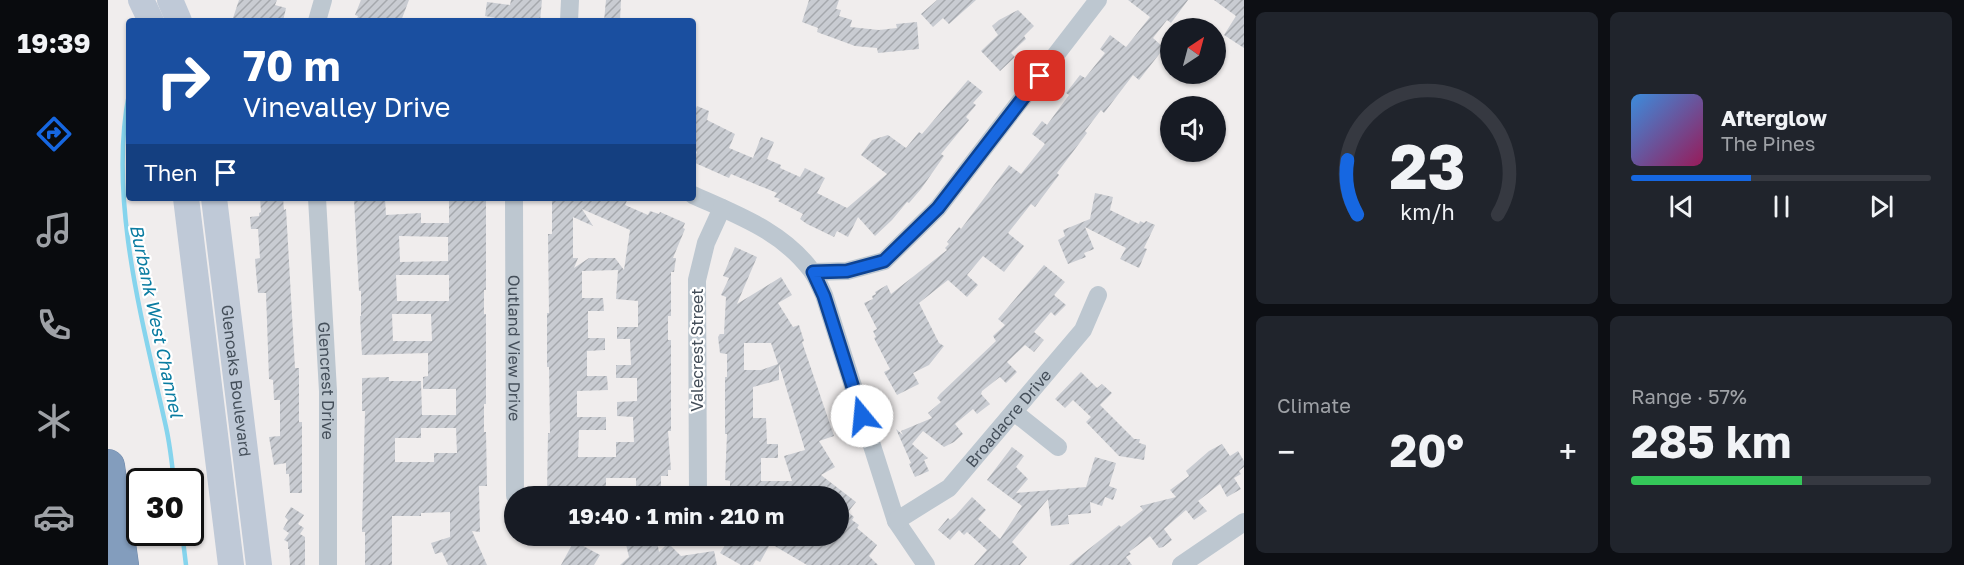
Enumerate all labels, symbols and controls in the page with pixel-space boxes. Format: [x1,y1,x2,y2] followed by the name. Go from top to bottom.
[1160,18,1226,84] north arrow
[1160,18,1226,162] map controls
[17,27,91,59] text: 19:39
[243,40,340,90] text: 70 m
[144,42,222,120] icon: right
[1014,50,1065,101] pin
[1023,59,1056,92] icon: arrive
[243,91,451,123] text: Vinevalley Drive
[1160,96,1226,162] button: sound
[1721,104,1827,131] text: Afterglow
[33,113,75,155] icon: directions
[1389,128,1465,203] text: 23
[1721,131,1815,155] text: The Pines
[209,156,242,189] icon: arrive
[144,159,197,186] text: Then
[1665,190,1698,223] icon: previous
[1765,190,1798,223] icon: pause
[1865,190,1898,223] icon: next
[1400,200,1454,226] text: km/h
[33,209,75,251] icon: music
[126,222,188,421] water label: Burbank West Channel
[504,275,525,421] street label: Outland View Drive
[687,288,707,412] street label: Valecrest Street
[217,303,256,458] street label: Glenoaks Boulevard
[33,304,75,346] icon: phone
[314,321,338,440] street label: Glencrest Drive
[961,365,1055,471] street label: Broadacre Drive
[830,384,894,448] position arrow
[1631,384,1747,408] text: Range · 57%
[1277,393,1351,417] text: Climate
[33,400,75,442] icon: climate
[1631,414,1791,468] text: 285 km
[1390,423,1464,477] text: 20°
[1277,432,1295,471] text: −
[1559,432,1577,471] text: +
[126,468,204,546] speed limit sign: 30
[33,496,75,538] icon: car
[569,502,784,529] text: 19:40 · 1 min · 210 m

